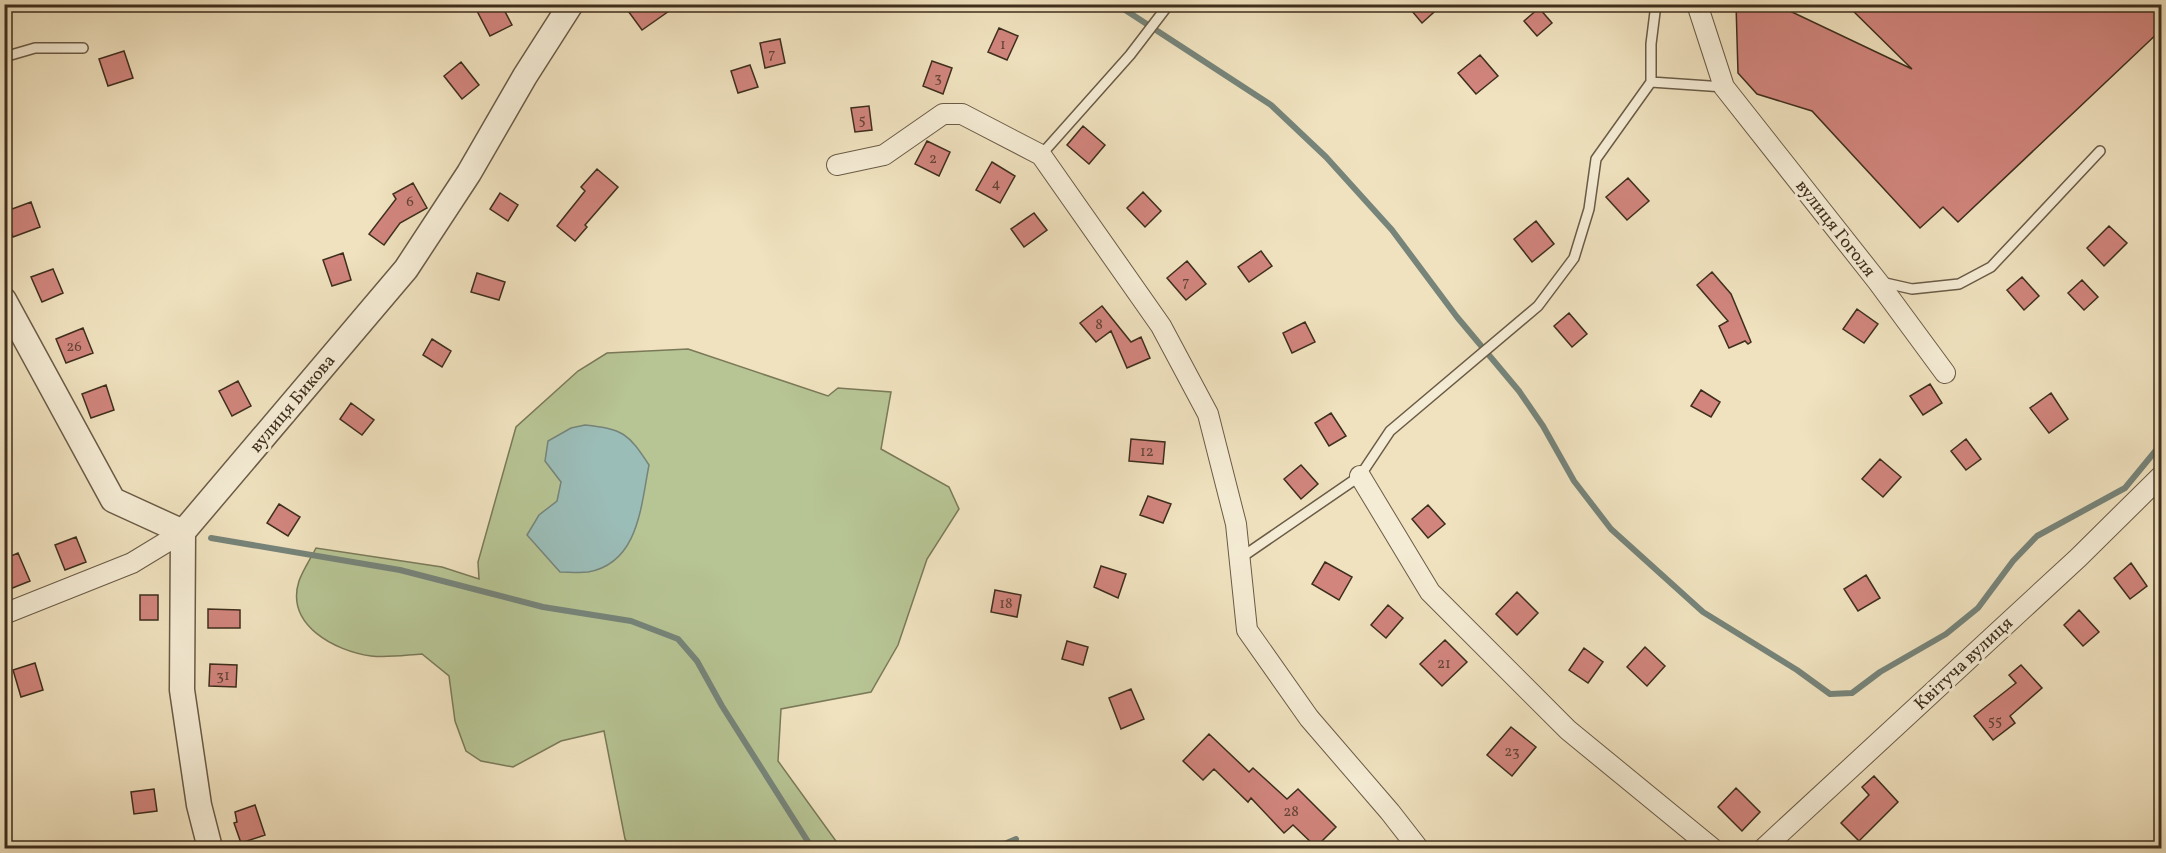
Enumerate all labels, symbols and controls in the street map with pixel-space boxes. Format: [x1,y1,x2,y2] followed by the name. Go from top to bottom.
[1000,35,1006,56] house number: 1
[768,44,776,65] house number: 7
[934,68,942,89] house number: 3
[858,110,866,131] house number: 5
[929,149,937,170] house number: 2
[992,174,1001,195] house number: 4
[1789,175,1881,283] street label: вулиця Гоголя
[406,192,414,213] house number: 6
[1182,272,1190,293] house number: 7
[1095,315,1103,336] house number: 8
[66,337,82,358] house number: 26
[244,349,342,459] street label: вулиця Бикова
[1140,442,1154,463] house number: 12
[999,594,1013,615] house number: 18
[1909,612,2019,717] street label: Квітуча вулиця
[1437,654,1451,675] house number: 21
[216,666,230,687] house number: 31
[1988,711,2002,732] house number: 55
[1504,742,1520,763] house number: 23
[1283,802,1299,823] house number: 28

